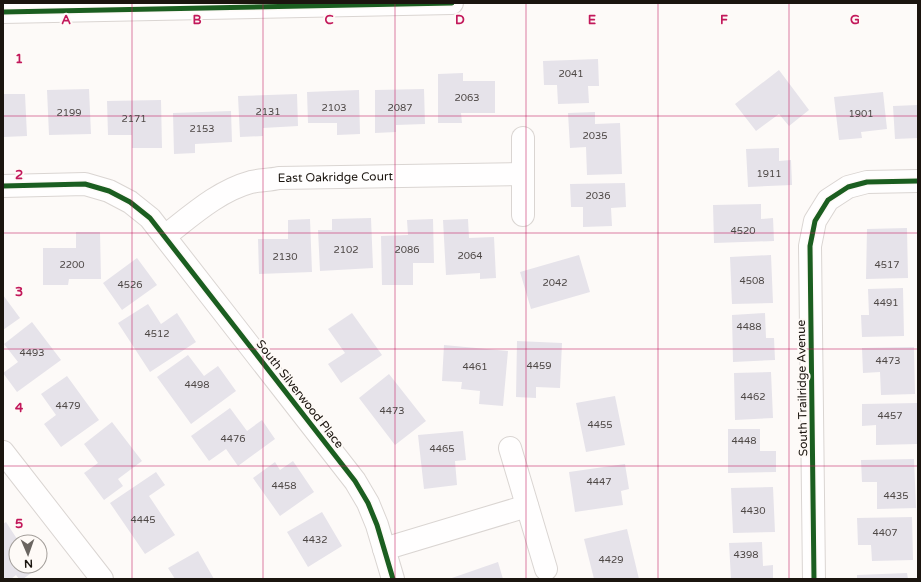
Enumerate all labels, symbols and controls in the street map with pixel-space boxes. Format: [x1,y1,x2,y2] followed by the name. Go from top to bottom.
[61,12,71,28] text: A
[192,12,202,28] text: B
[324,12,334,28] text: C
[455,12,465,28] text: D
[588,12,596,28] text: E
[720,12,728,28] text: F
[850,12,860,28] text: G
[15,51,23,67] text: 1
[558,68,584,80] house number: 2041
[454,92,480,104] house number: 2063
[321,102,347,114] house number: 2103
[387,102,413,114] house number: 2087
[255,106,281,118] house number: 2131
[56,107,82,119] house number: 2199
[848,108,874,120] house number: 1901
[121,113,147,125] house number: 2171
[189,123,215,135] house number: 2153
[582,130,608,142] house number: 2035
[15,167,23,183] text: 2
[756,168,782,180] house number: 1911
[278,169,394,185] street label: East Oakridge Court
[585,190,611,202] house number: 2036
[730,225,756,237] house number: 4520
[333,244,359,256] house number: 2102
[394,244,420,256] house number: 2086
[457,250,483,262] house number: 2064
[272,251,298,263] house number: 2130
[59,259,85,271] house number: 2200
[874,259,900,271] house number: 4517
[739,275,765,287] house number: 4508
[542,277,568,289] house number: 2042
[117,279,143,291] house number: 4526
[15,284,23,300] text: 3
[873,297,899,309] house number: 4491
[794,319,810,456] street label: South Trailridge Avenue
[736,321,762,333] house number: 4488
[144,328,170,340] house number: 4512
[253,337,347,451] street label: South Silverwood Place
[19,347,45,359] house number: 4493
[875,355,901,367] house number: 4473
[526,360,552,372] house number: 4459
[462,361,488,373] house number: 4461
[184,379,210,391] house number: 4498
[740,391,766,403] house number: 4462
[15,400,24,416] text: 4
[55,400,81,412] house number: 4479
[379,405,405,417] house number: 4473
[877,410,903,422] house number: 4457
[587,419,613,431] house number: 4455
[220,433,246,445] house number: 4476
[731,435,757,447] house number: 4448
[429,443,455,455] house number: 4465
[586,476,612,488] house number: 4447
[271,480,297,492] house number: 4458
[883,490,909,502] house number: 4435
[740,505,766,517] house number: 4430
[130,514,156,526] house number: 4445
[15,516,23,532] text: 5
[872,527,898,539] house number: 4407
[8,534,48,574] north arrow
[302,534,328,546] house number: 4432
[733,549,759,561] house number: 4398
[598,554,624,566] house number: 4429
[24,557,33,570] text: N

